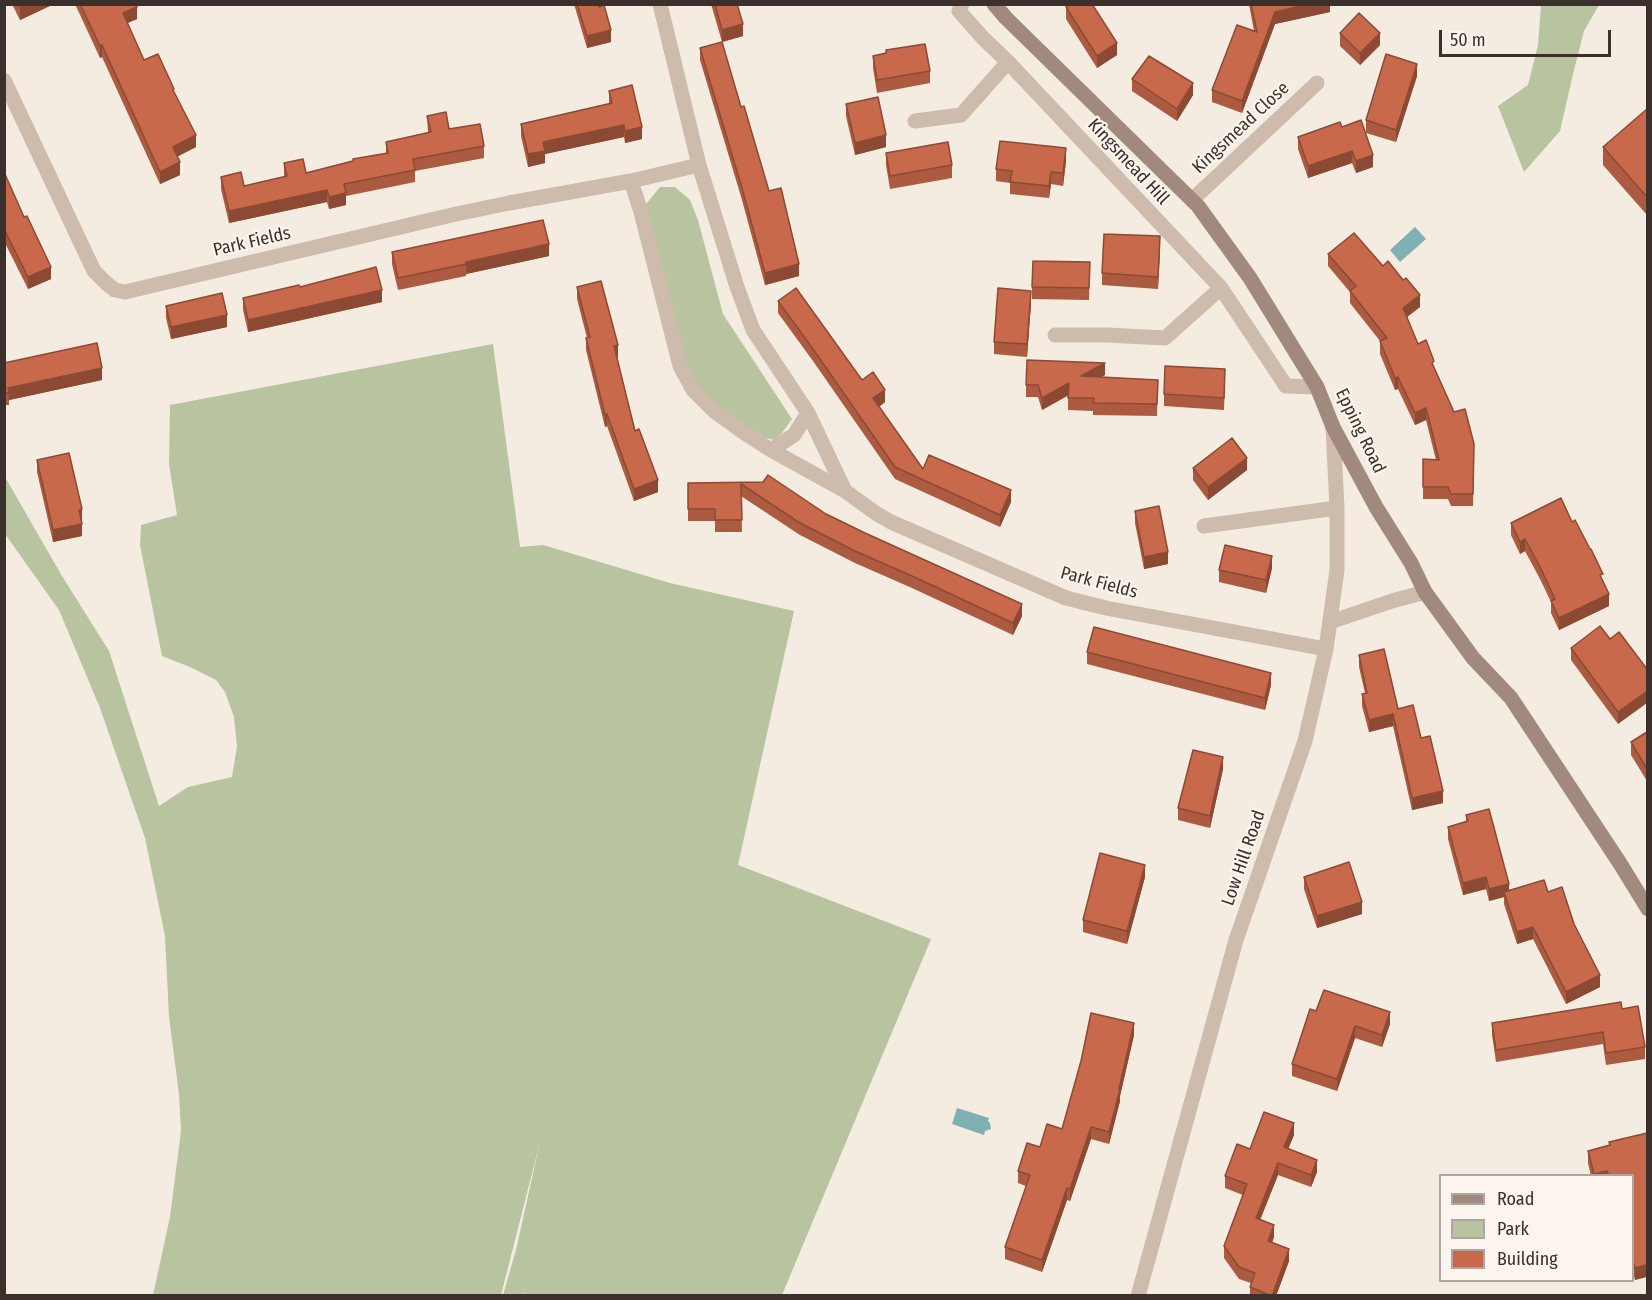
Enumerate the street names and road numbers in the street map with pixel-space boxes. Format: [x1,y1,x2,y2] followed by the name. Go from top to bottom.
[1188,78,1294,178] street label: Kingsmead Close
[1083,114,1173,210] street label: Kingsmead Hill
[211,223,293,261] street label: Park Fields
[1330,385,1390,477] street label: Epping Road
[1058,562,1140,604] street label: Park Fields
[1218,807,1270,909] street label: Low Hill Road

